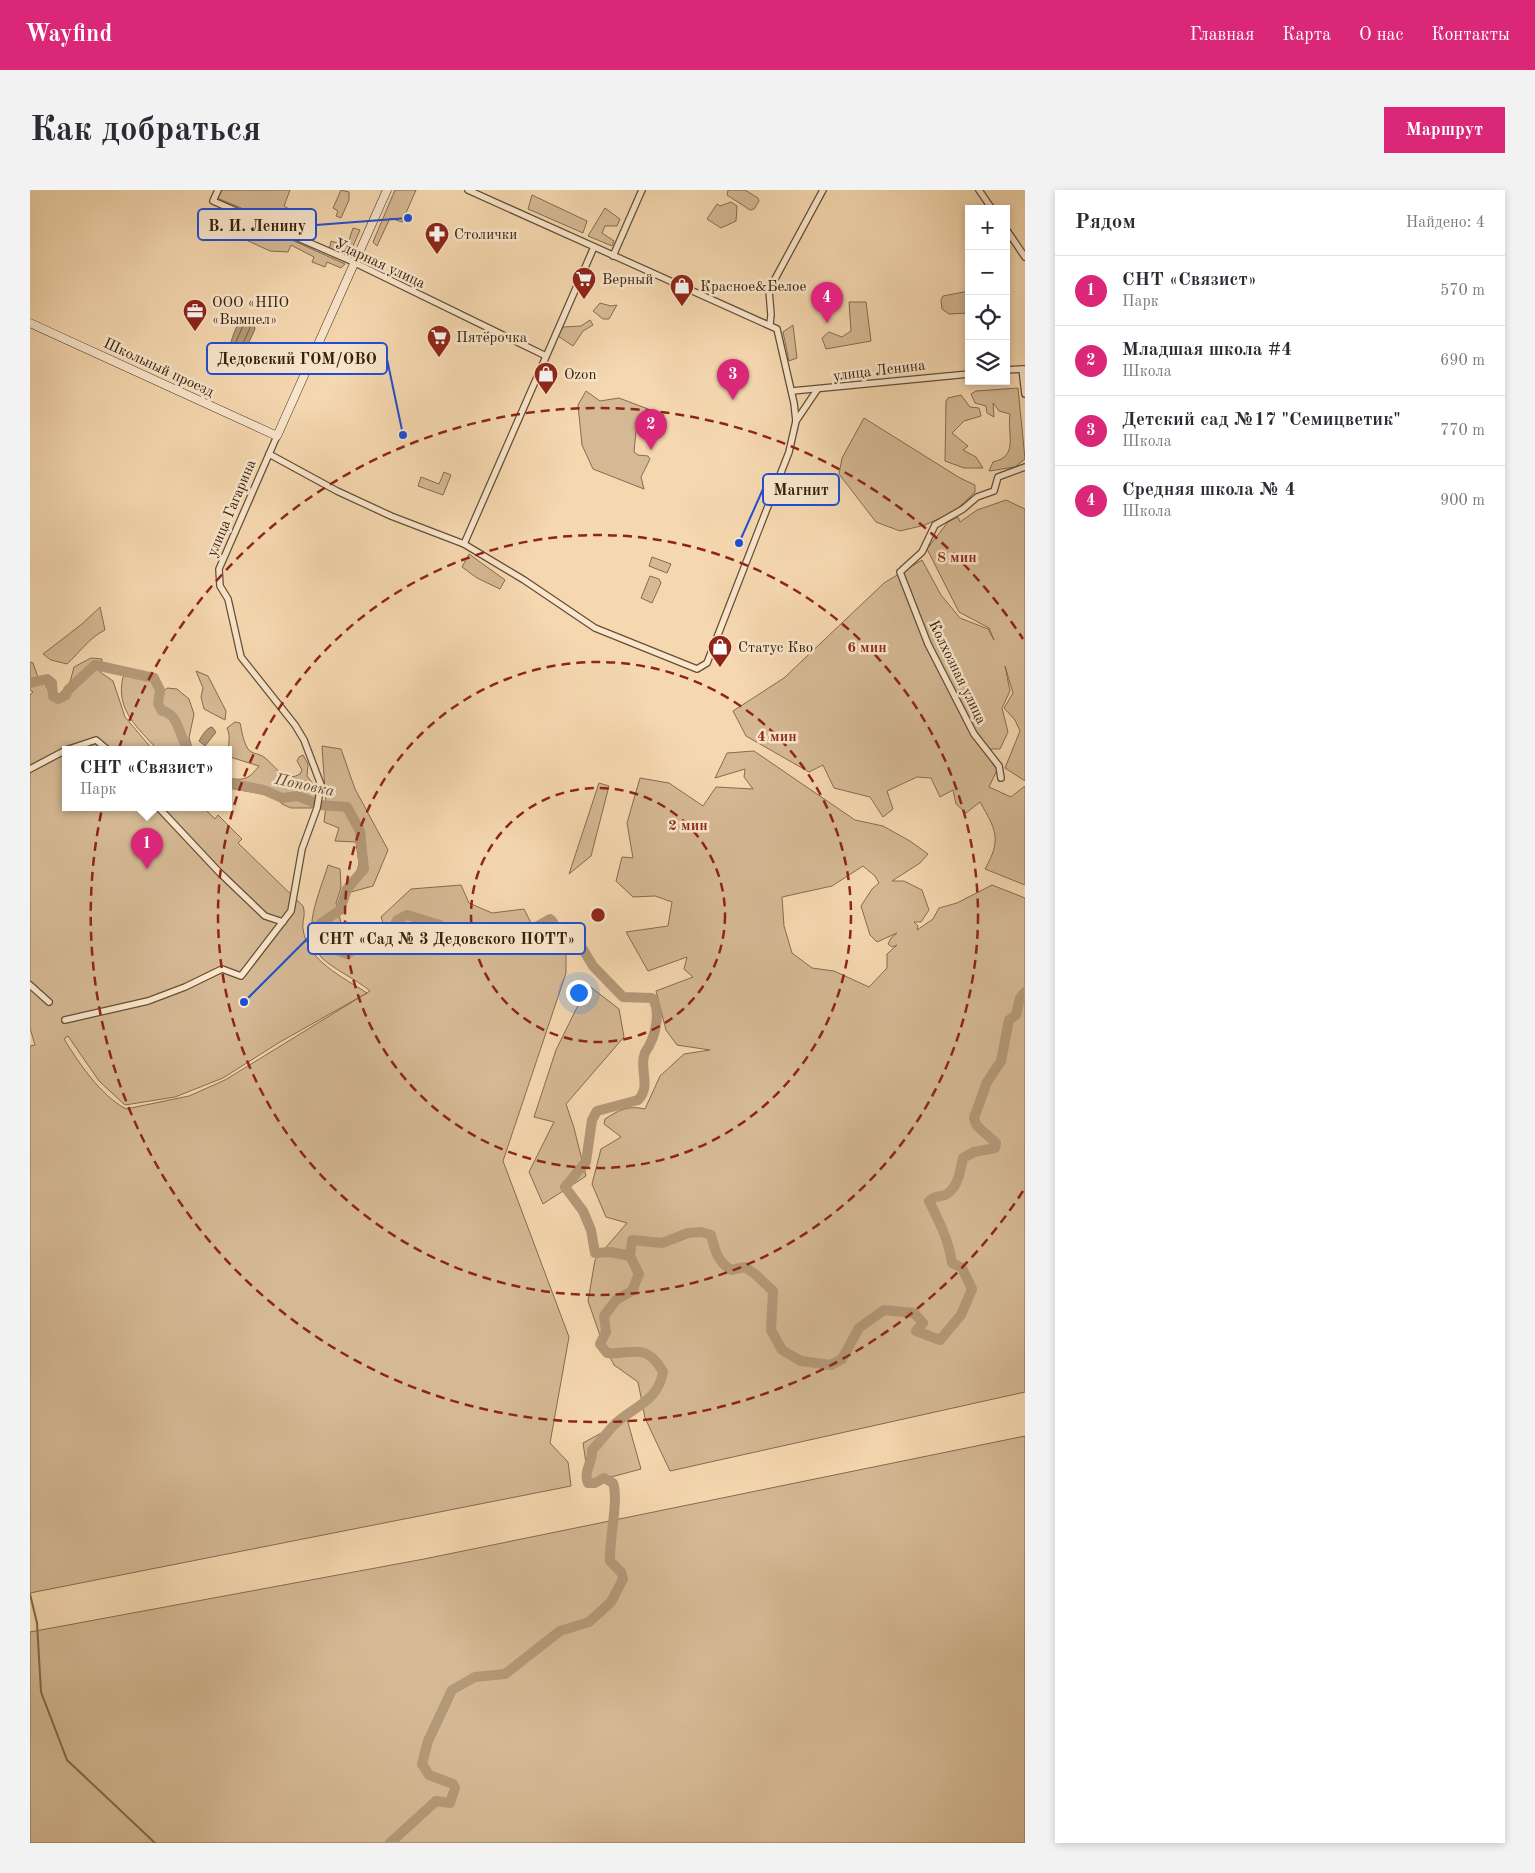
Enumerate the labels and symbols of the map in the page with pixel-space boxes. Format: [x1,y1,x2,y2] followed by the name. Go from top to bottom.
[198,209,316,240] callout: В. И. Ленину
[208,219,306,235] text: В. И. Ленину
[424,221,450,255] pharmacy icon: Столички
[454,228,517,243] place label: Столички
[332,237,428,292] street label: Ударная улица
[571,266,597,300] supermarket icon: Верный
[602,273,653,288] place label: Верный
[669,273,695,307] shop icon: Красное&Белое
[700,280,807,295] place label: Красное&Белое
[811,282,843,323] pin: 4
[212,296,289,328] place label: ООО «НПО «Вымпел»
[182,298,208,332] office icon: ООО «НПО «Вымпел»
[426,324,452,358] supermarket icon: Пятёрочка
[456,331,528,346] place label: Пятёрочка
[101,336,216,401] street label: Школьный проезд
[207,343,387,374] callout: Дедовский ГОМ/ОВО
[217,352,377,368] text: Дедовский ГОМ/ОВО
[832,358,927,385] street label: улица Ленина
[717,359,749,400] pin: 3
[533,361,559,395] shop icon: Ozon
[564,368,597,383] place label: Ozon
[635,409,667,450] pin: 2
[205,457,260,559] street label: улица Гагарина
[763,474,839,505] callout: Магнит
[773,483,829,499] text: Магнит
[937,551,977,566] text: 8 мин
[925,618,988,727] street label: Колхозная улица
[707,634,733,668] shop icon: Статус Кво
[738,641,813,656] place label: Статус Кво
[847,641,887,656] text: 6 мин
[757,730,797,745] text: 4 мин
[272,772,336,800] water label: Поповка
[668,819,708,834] text: 2 мин
[131,828,163,869] pin: 1
[589,906,607,924] centre of rings
[308,923,585,954] callout: СНТ «Сад № 3 Дедовского ПОТТ»
[319,932,575,948] text: СНТ «Сад № 3 Дедовского ПОТТ»
[566,980,592,1006] your location

